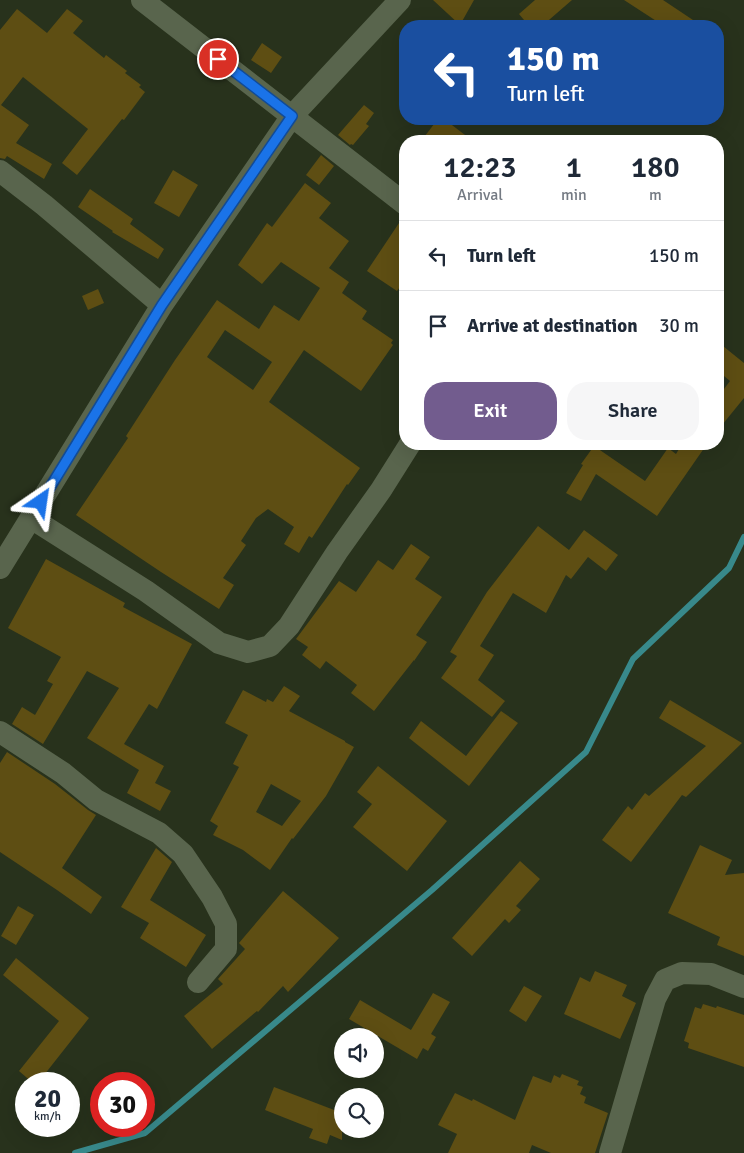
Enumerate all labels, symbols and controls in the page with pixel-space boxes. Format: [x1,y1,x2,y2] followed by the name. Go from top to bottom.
[507,37,600,80] text: 150 m
[197,38,239,80] pin
[424,40,489,105] icon: left
[204,45,232,73] icon: arrive
[507,80,585,107] text: Turn left
[443,149,517,186] text: 12:23
[566,149,582,186] text: 1
[631,149,680,186] text: 180
[457,185,503,205] text: Arrival
[561,185,587,205] text: min
[649,185,662,205] text: m
[424,242,452,270] icon: left
[467,244,536,268] text: Turn left
[649,244,699,268] text: 150 m
[424,312,452,340] icon: arrive
[467,314,638,338] text: Arrive at destination
[659,314,699,338] text: 30 m
[424,382,557,440] button: Exit
[567,382,699,440] button: Share
[14,475,66,527] position arrow
[334,1028,384,1138] map controls
[334,1028,384,1078] button: sound
[90,1072,155,1137] speed limit sign: 30
[34,1083,61,1114] text: 20
[334,1088,384,1138] button: search
[34,1109,61,1124] text: km/h

